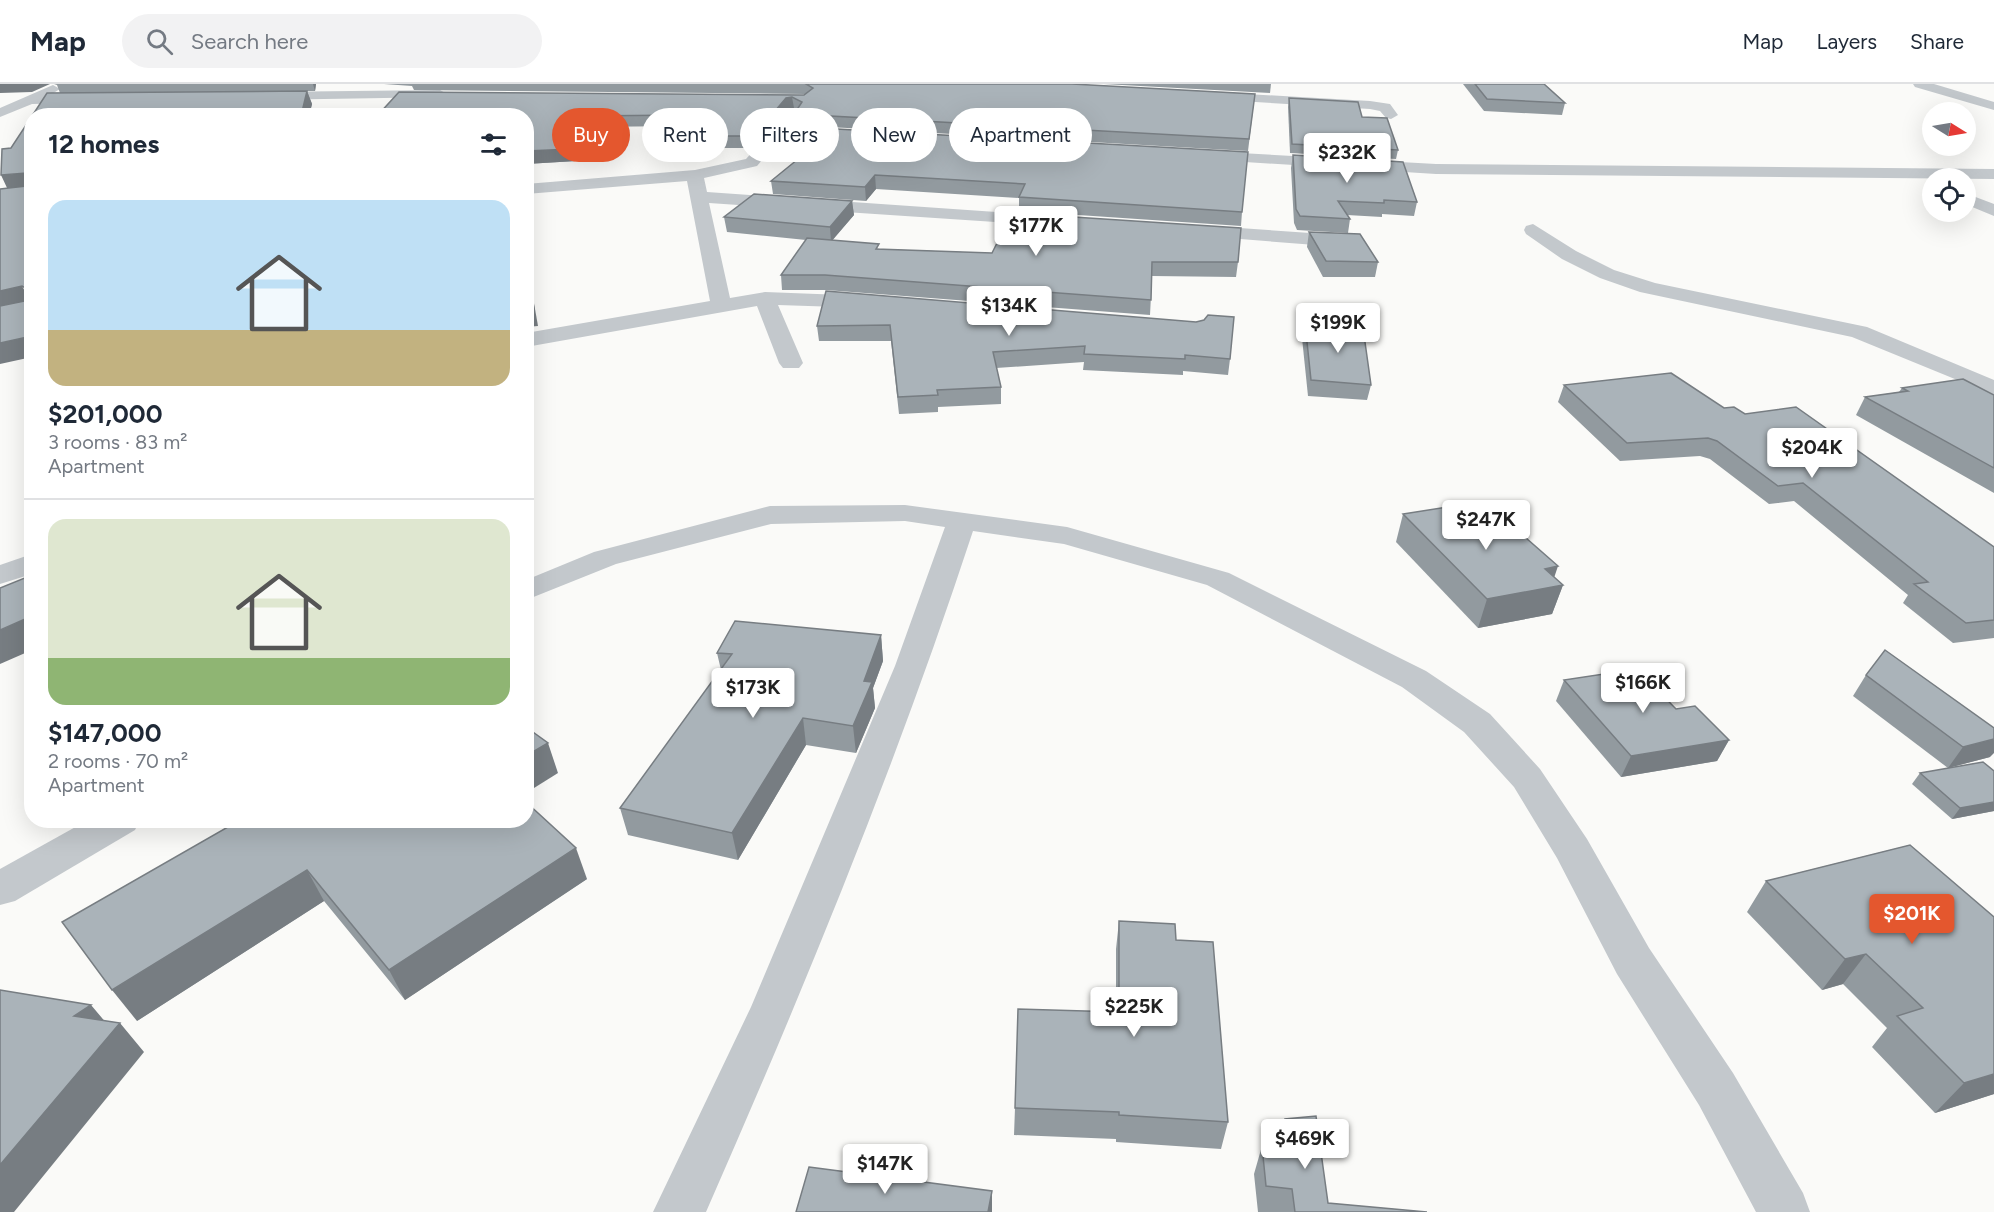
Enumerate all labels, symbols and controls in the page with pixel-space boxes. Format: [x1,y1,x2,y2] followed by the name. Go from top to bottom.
[122,14,542,68] search box
[30,24,86,58] text: Map
[143,25,176,58] icon: search
[191,28,308,55] text: Search here
[1743,29,1783,54] text: Map
[1816,29,1877,54] text: Layers
[1910,29,1964,54] text: Share
[1922,102,1976,156] north arrow
[1922,102,1976,222] map controls
[552,108,630,162] chip: Buy
[642,108,728,162] chip: Rent
[740,108,839,162] chip: Filters
[851,108,937,162] chip: New
[949,108,1092,162] chip: Apartment
[48,128,159,160] text: 12 homes
[477,128,510,161] icon: filters
[1305,133,1389,184] pin: $232K
[1318,140,1376,164] text: $232K
[1922,168,1976,222] button: locate
[994,206,1078,257] pin: $177K
[1008,213,1064,237] text: $177K
[225,239,333,347] icon: home
[967,286,1051,337] pin: $134K
[981,293,1037,317] text: $134K
[1296,303,1380,354] pin: $199K
[1310,310,1366,334] text: $199K
[48,398,163,430] text: $201,000
[1770,428,1854,479] pin: $204K
[48,430,187,454] text: 3 rooms · 83 m²
[1781,435,1843,459] text: $204K
[48,454,145,478] text: Apartment
[1444,500,1528,551] pin: $247K
[1456,507,1516,531] text: $247K
[225,558,333,666] icon: home
[1601,663,1685,714] pin: $166K
[711,668,795,719] pin: $173K
[1615,670,1671,694] text: $166K
[725,675,781,699] text: $173K
[48,717,162,749] text: $147,000
[48,749,188,773] text: 2 rooms · 70 m²
[48,773,145,797] text: Apartment
[1870,894,1954,945] pin: $201K
[1883,901,1941,925] text: $201K
[1092,987,1176,1038] pin: $225K
[1104,994,1164,1018] text: $225K
[1263,1119,1347,1170] pin: $469K
[1275,1126,1335,1150] text: $469K
[843,1144,927,1195] pin: $147K
[857,1151,913,1175] text: $147K

